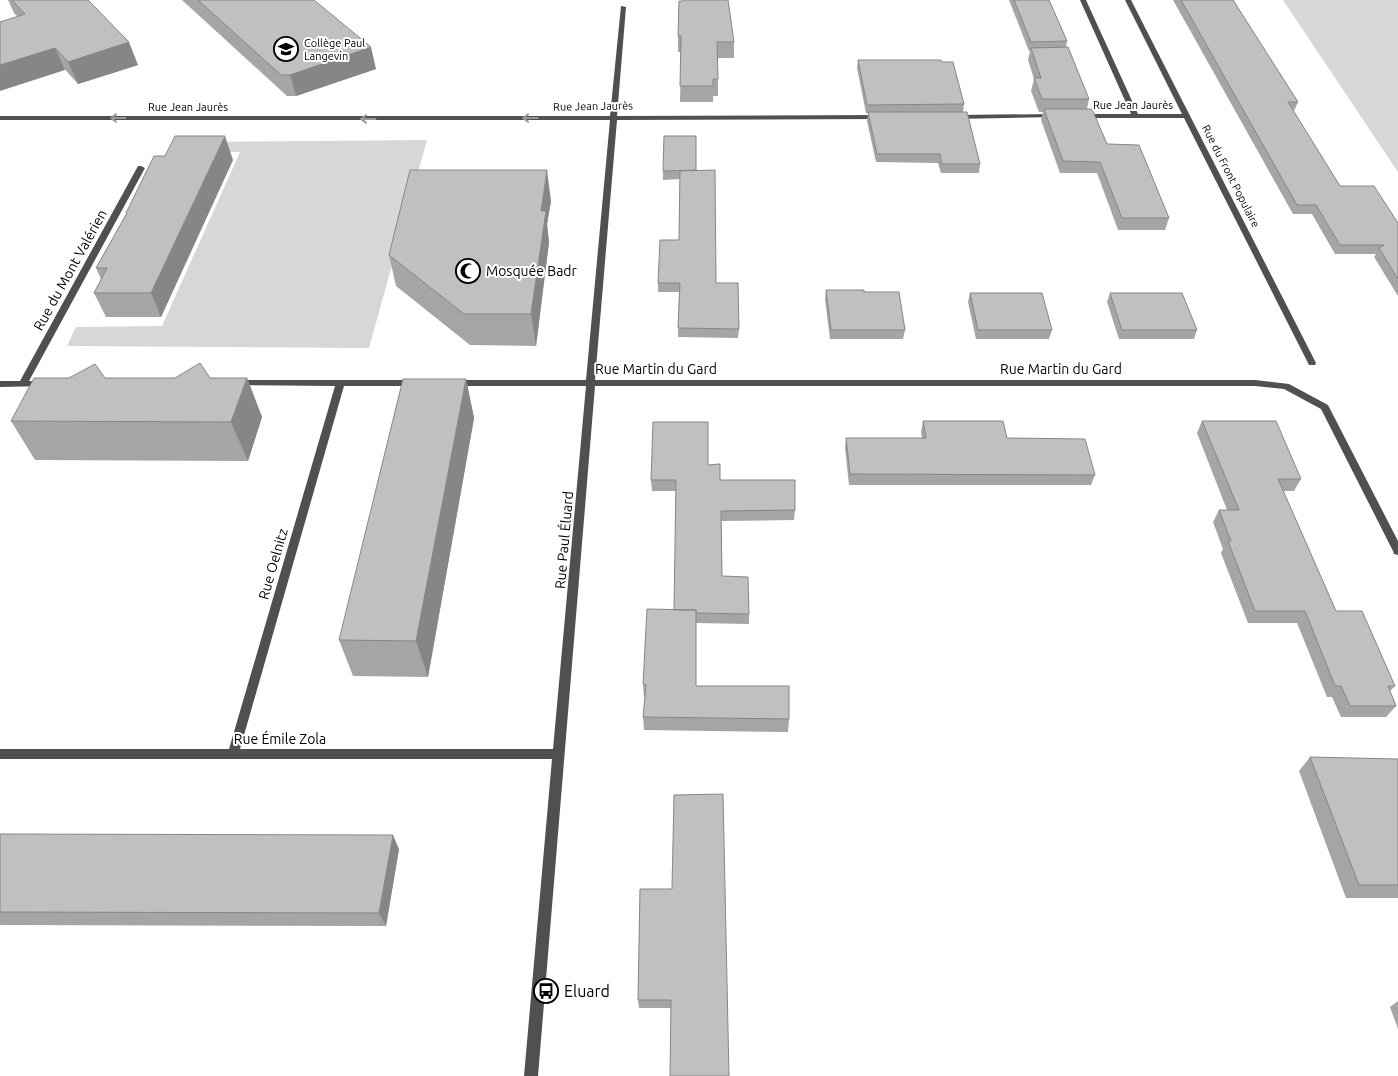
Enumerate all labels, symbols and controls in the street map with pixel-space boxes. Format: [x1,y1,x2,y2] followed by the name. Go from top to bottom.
[273,36,299,62] school or university icon: Collège Paul Langevin
[304,37,365,62] place label: Collège Paul Langevin
[553,99,633,113] street label: Rue Jean Jaurès
[1093,99,1173,111] street label: Rue Jean Jaurès
[148,101,228,113] street label: Rue Jean Jaurès
[110,113,126,123] one-way arrow
[523,113,539,123] one-way arrow
[360,114,376,124] one-way arrow
[1200,123,1262,229] street label: Rue du Front Populaire
[30,207,110,333] street label: Rue du Mont Valérien
[455,258,481,284] mosque icon: Mosquée Badr
[486,263,578,279] place label: Mosquée Badr
[595,361,717,377] street label: Rue Martin du Gard
[1000,361,1122,377] street label: Rue Martin du Gard
[551,490,576,590] street label: Rue Paul Éluard
[255,527,291,601] street label: Rue Oelnitz
[234,730,326,747] street label: Rue Émile Zola
[533,978,559,1004] bus stop icon: Eluard
[564,982,610,1000] place label: Eluard

